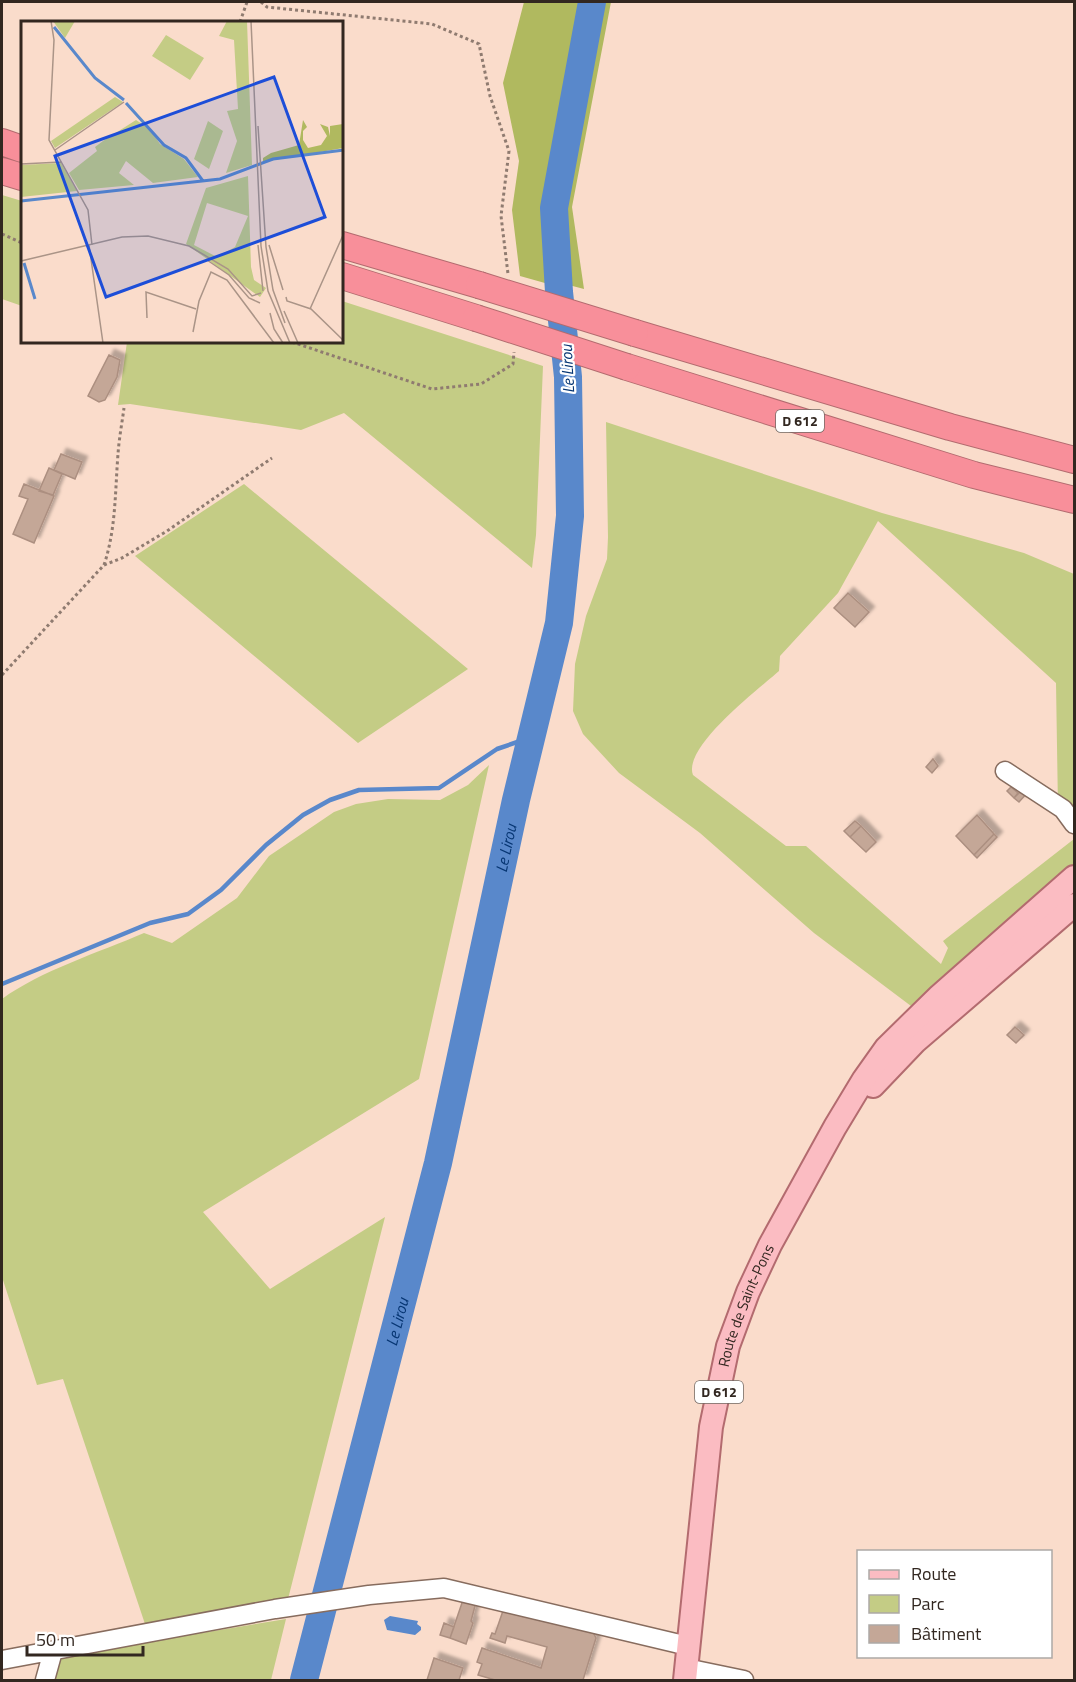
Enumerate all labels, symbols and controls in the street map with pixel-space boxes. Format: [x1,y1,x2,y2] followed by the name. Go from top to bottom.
[21,21,344,344] inset map
[554,343,580,394] water label: Le Lirou
[776,410,824,432] road number: D 612
[489,821,523,875] water label: Le Lirou
[712,1240,780,1369] street label: Route de Saint-Pons
[379,1294,415,1348] water label: Le Lirou
[695,1381,743,1403] road number: D 612
[857,1550,1052,1658] legend
[911,1560,956,1587] text: Route
[911,1590,945,1617] text: Parc
[27,1619,142,1657] scale bar
[911,1620,982,1647] text: Bâtiment
[36,1626,75,1653] text: 50 m

